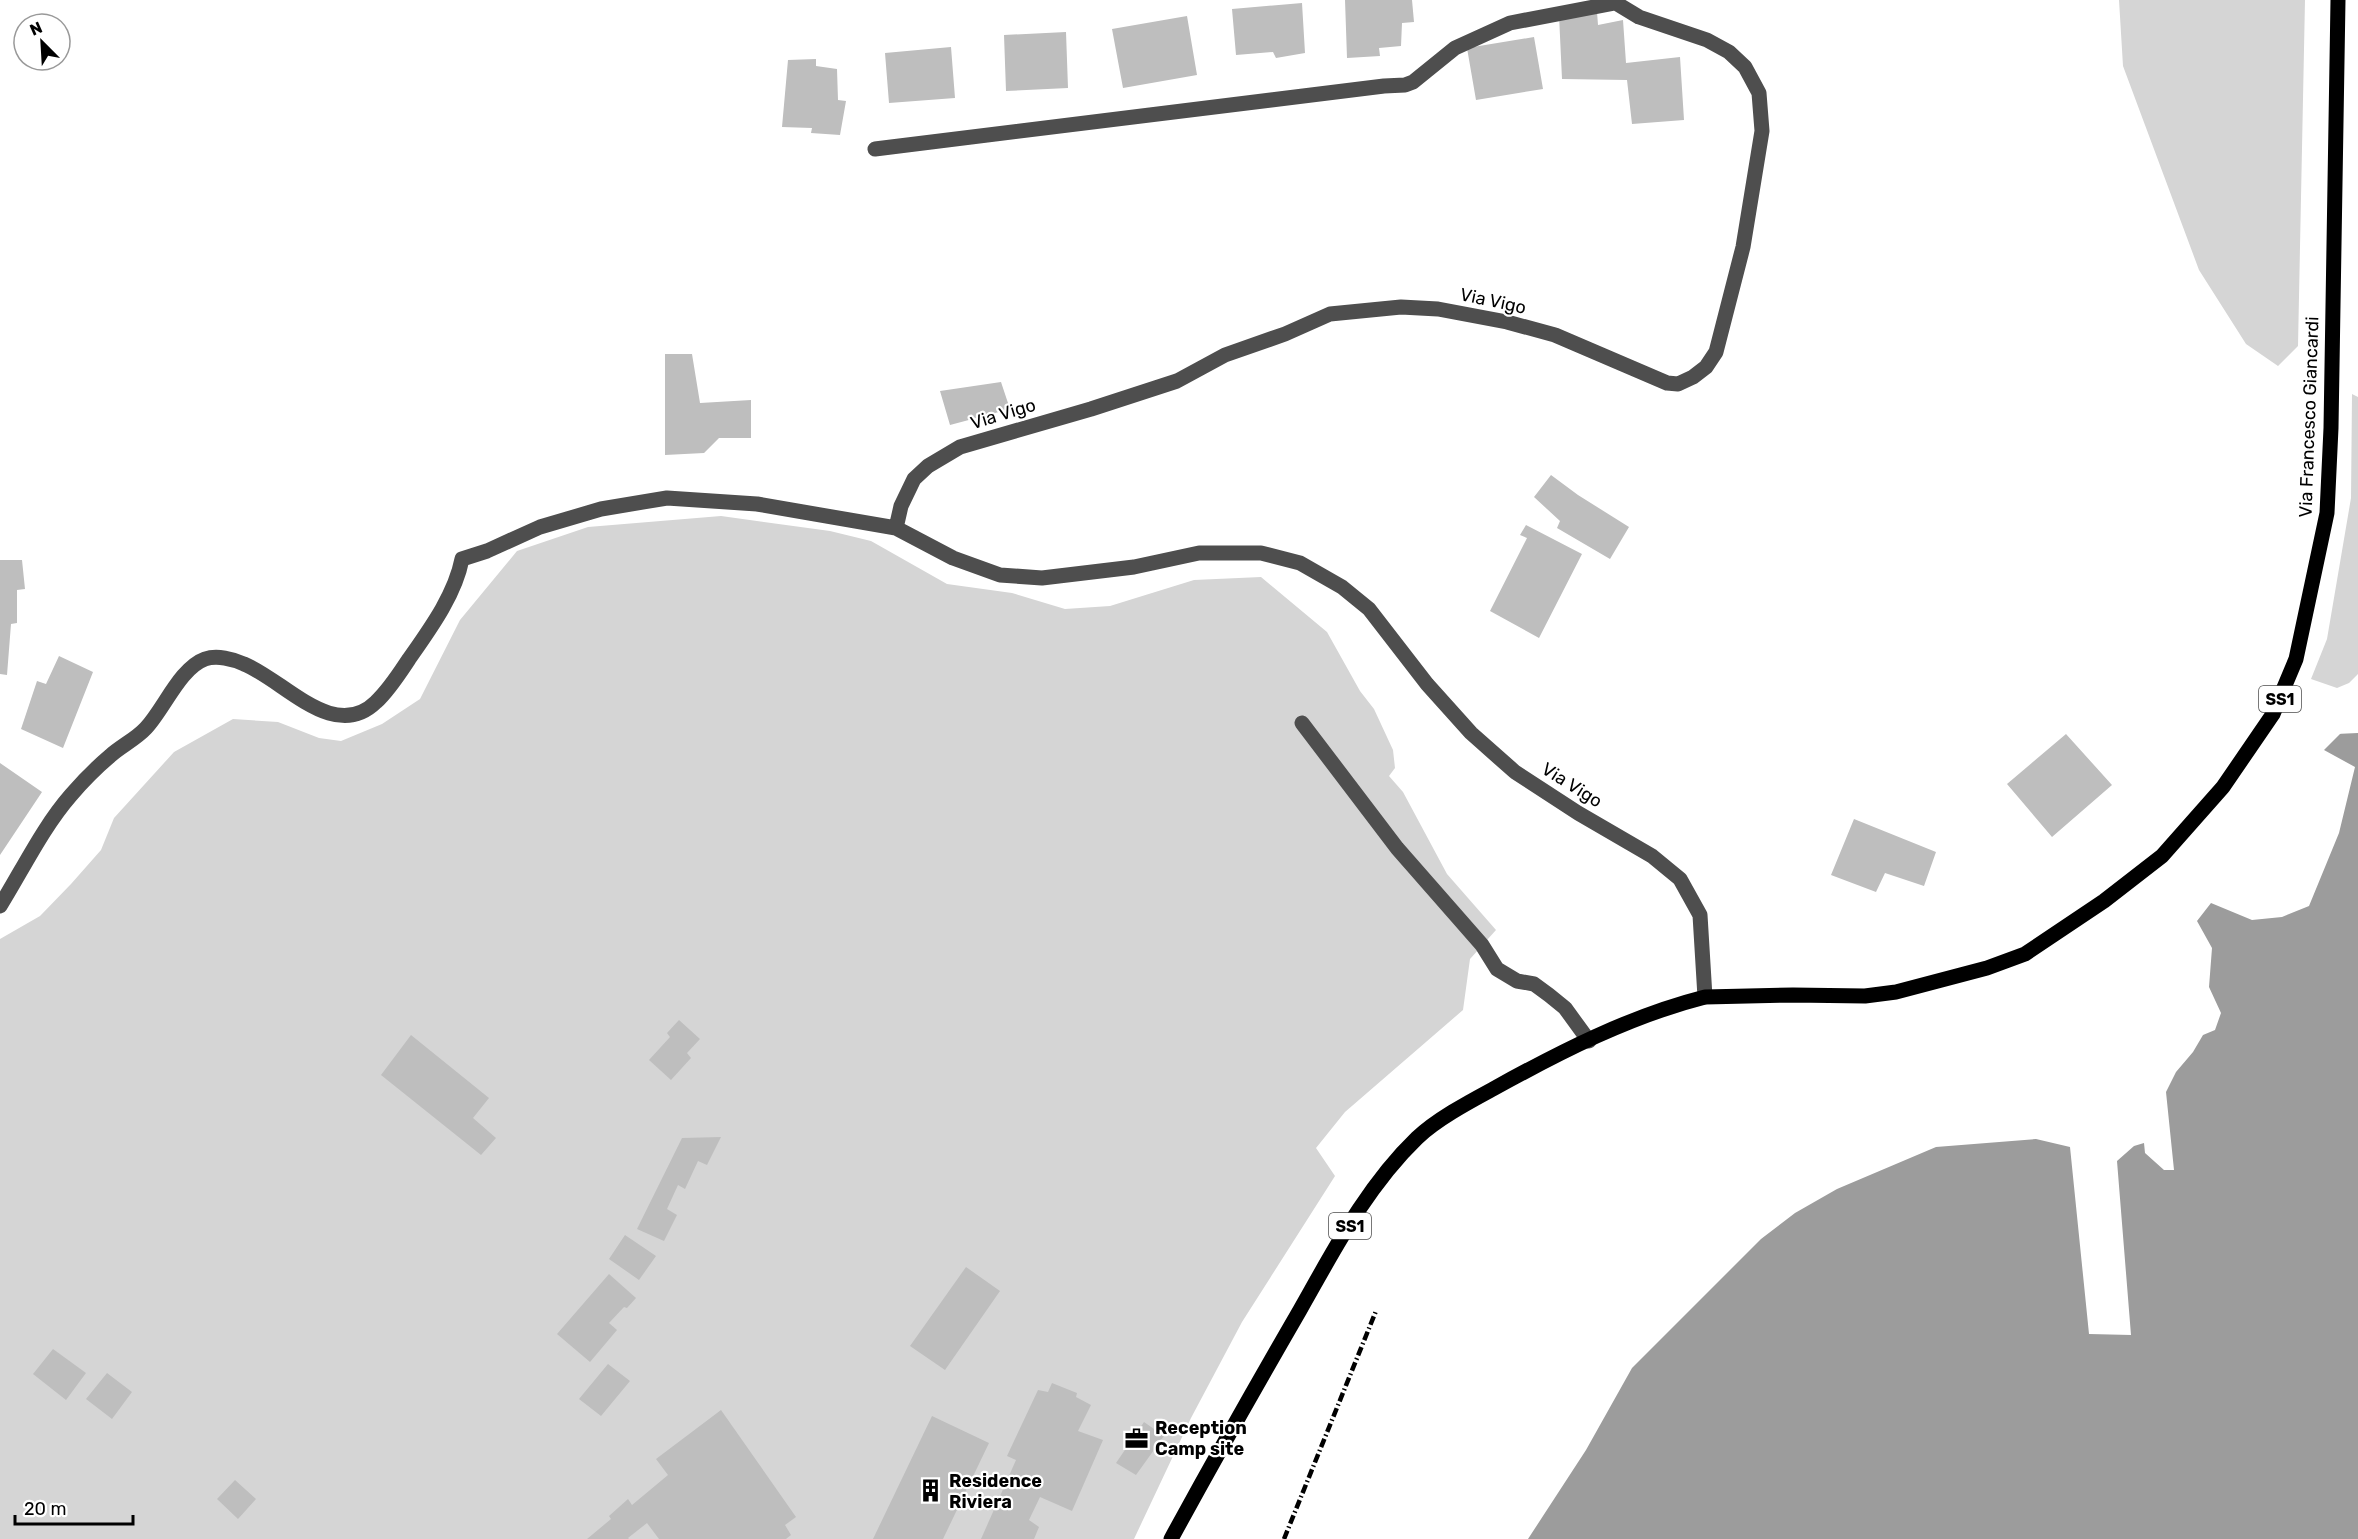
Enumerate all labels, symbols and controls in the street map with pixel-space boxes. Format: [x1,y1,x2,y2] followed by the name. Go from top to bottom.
[12,12,72,72] north arrow
[27,18,45,40] text: N
[1458,283,1528,319] street label: Via Vigo
[2294,316,2324,518] street label: Via Francesco Giancardi
[968,394,1038,434] street label: Via Vigo
[2259,686,2301,712] road number: SS1
[1538,758,1606,812] street label: Via Vigo
[1329,1213,1371,1239] road number: SS1
[1155,1417,1247,1460] place label: Reception Camp site
[1124,1425,1150,1451] office icon: Reception Camp site
[949,1470,1042,1513] place label: Residence Riviera
[918,1478,944,1504] building icon: Residence Riviera
[15,1488,134,1526] scale bar
[24,1498,66,1520] text: 20 m

